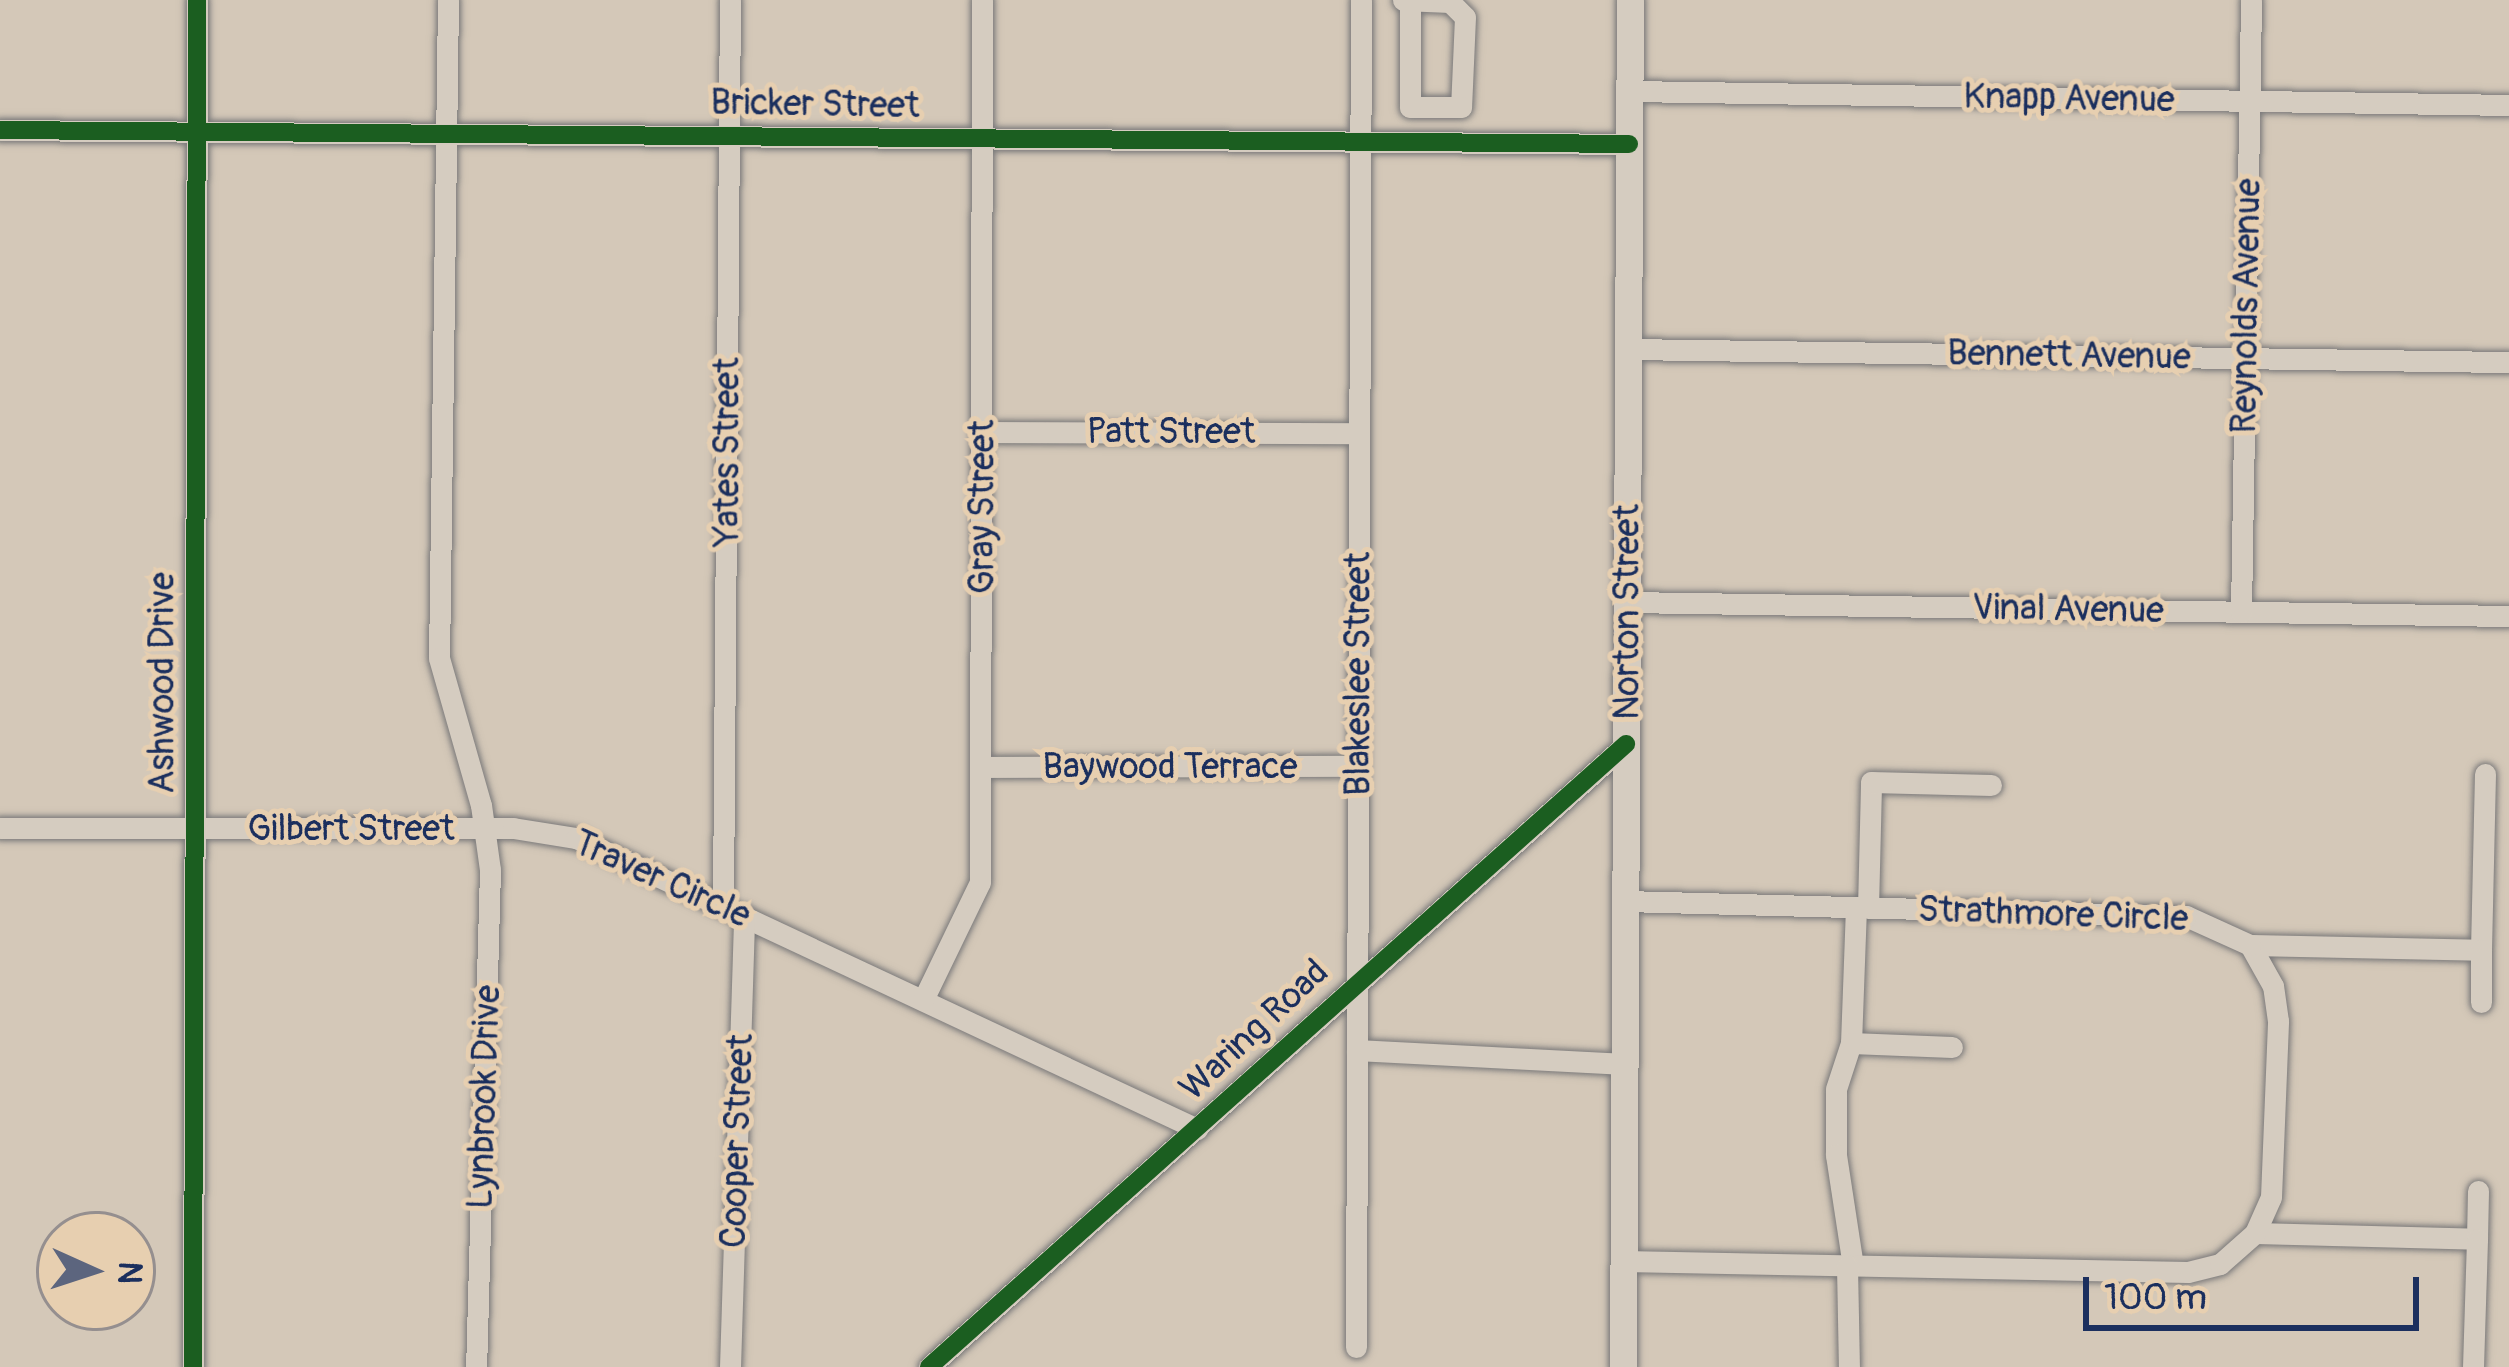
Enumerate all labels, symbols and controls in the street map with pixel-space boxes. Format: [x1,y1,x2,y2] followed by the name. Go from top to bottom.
[1963,75,2175,121] street label: Knapp Avenue
[710,81,920,127] street label: Bricker Street
[2222,178,2270,434] street label: Reynolds Avenue
[1947,331,2191,379] street label: Bennett Avenue
[705,358,749,546] street label: Yates Street
[1087,410,1255,454] street label: Patt Street
[960,420,1004,594] street label: Gray Street
[1605,504,1649,720] street label: Norton Street
[1336,552,1380,796] street label: Blakeslee Street
[140,572,184,794] street label: Ashwood Drive
[1972,586,2164,632] street label: Vinal Avenue
[1043,745,1297,789] street label: Baywood Terrace
[247,807,455,851] street label: Gilbert Street
[567,821,757,937] street label: Traver Circle
[1917,888,2189,940] street label: Strathmore Circle
[1171,950,1337,1110] street label: Waring Road
[459,984,509,1210] street label: Lynbrook Drive
[712,1033,762,1249] street label: Cooper Street
[36,1211,156,1331] north arrow
[2089,1253,2425,1327] scale bar
[108,1261,151,1285] text: N
[2104,1275,2207,1320] text: 100 m

